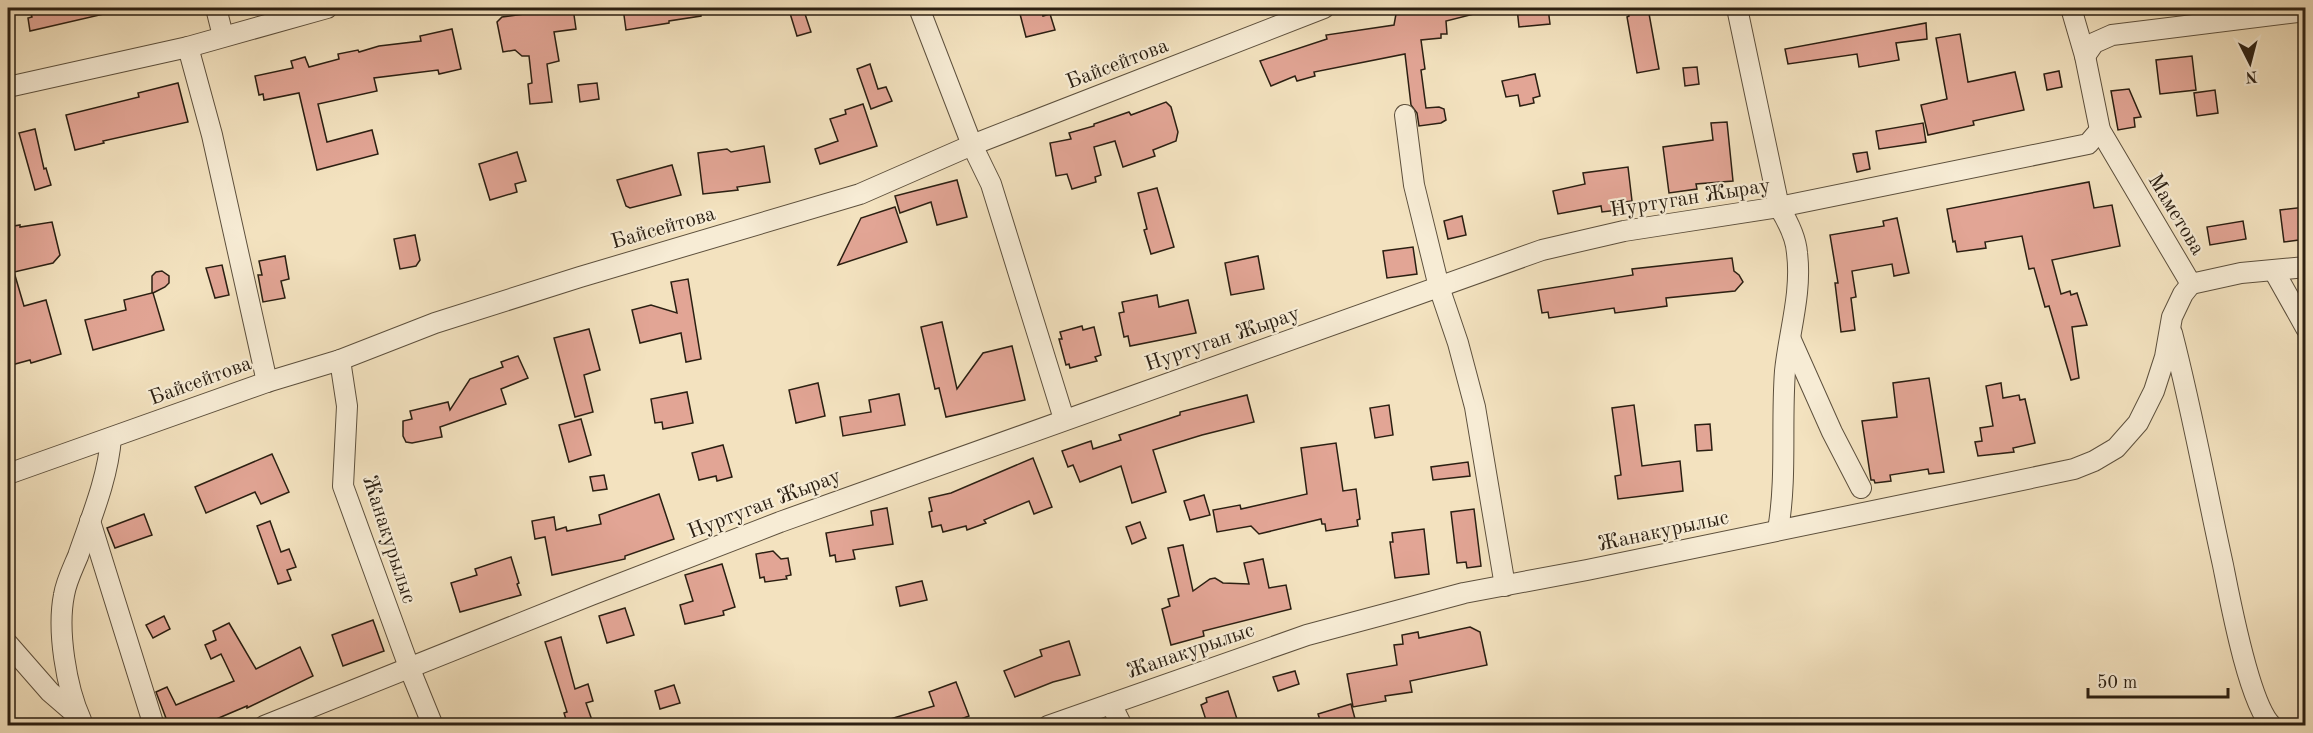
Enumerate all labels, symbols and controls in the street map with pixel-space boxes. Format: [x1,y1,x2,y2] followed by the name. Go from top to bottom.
[2220,33,2280,93] north arrow
[1064,35,1171,93] street label: Байсейтова
[2244,67,2258,85] text: N
[2143,171,2208,259] street label: Маметова
[1609,175,1772,222] street label: Нуртуган Жырау
[609,204,718,253] street label: Байсейтова
[1142,303,1303,376] street label: Нуртуган Жырау
[146,353,255,410] street label: Байсейтова
[685,466,844,543] street label: Нуртуган Жырау
[358,473,419,606] street label: Жанакурылыс
[1596,507,1731,556] street label: Жанакурылыс
[1124,620,1257,683] street label: Жанакурылыс
[2088,661,2228,699] scale bar
[2097,674,2137,692] text: 50 m

